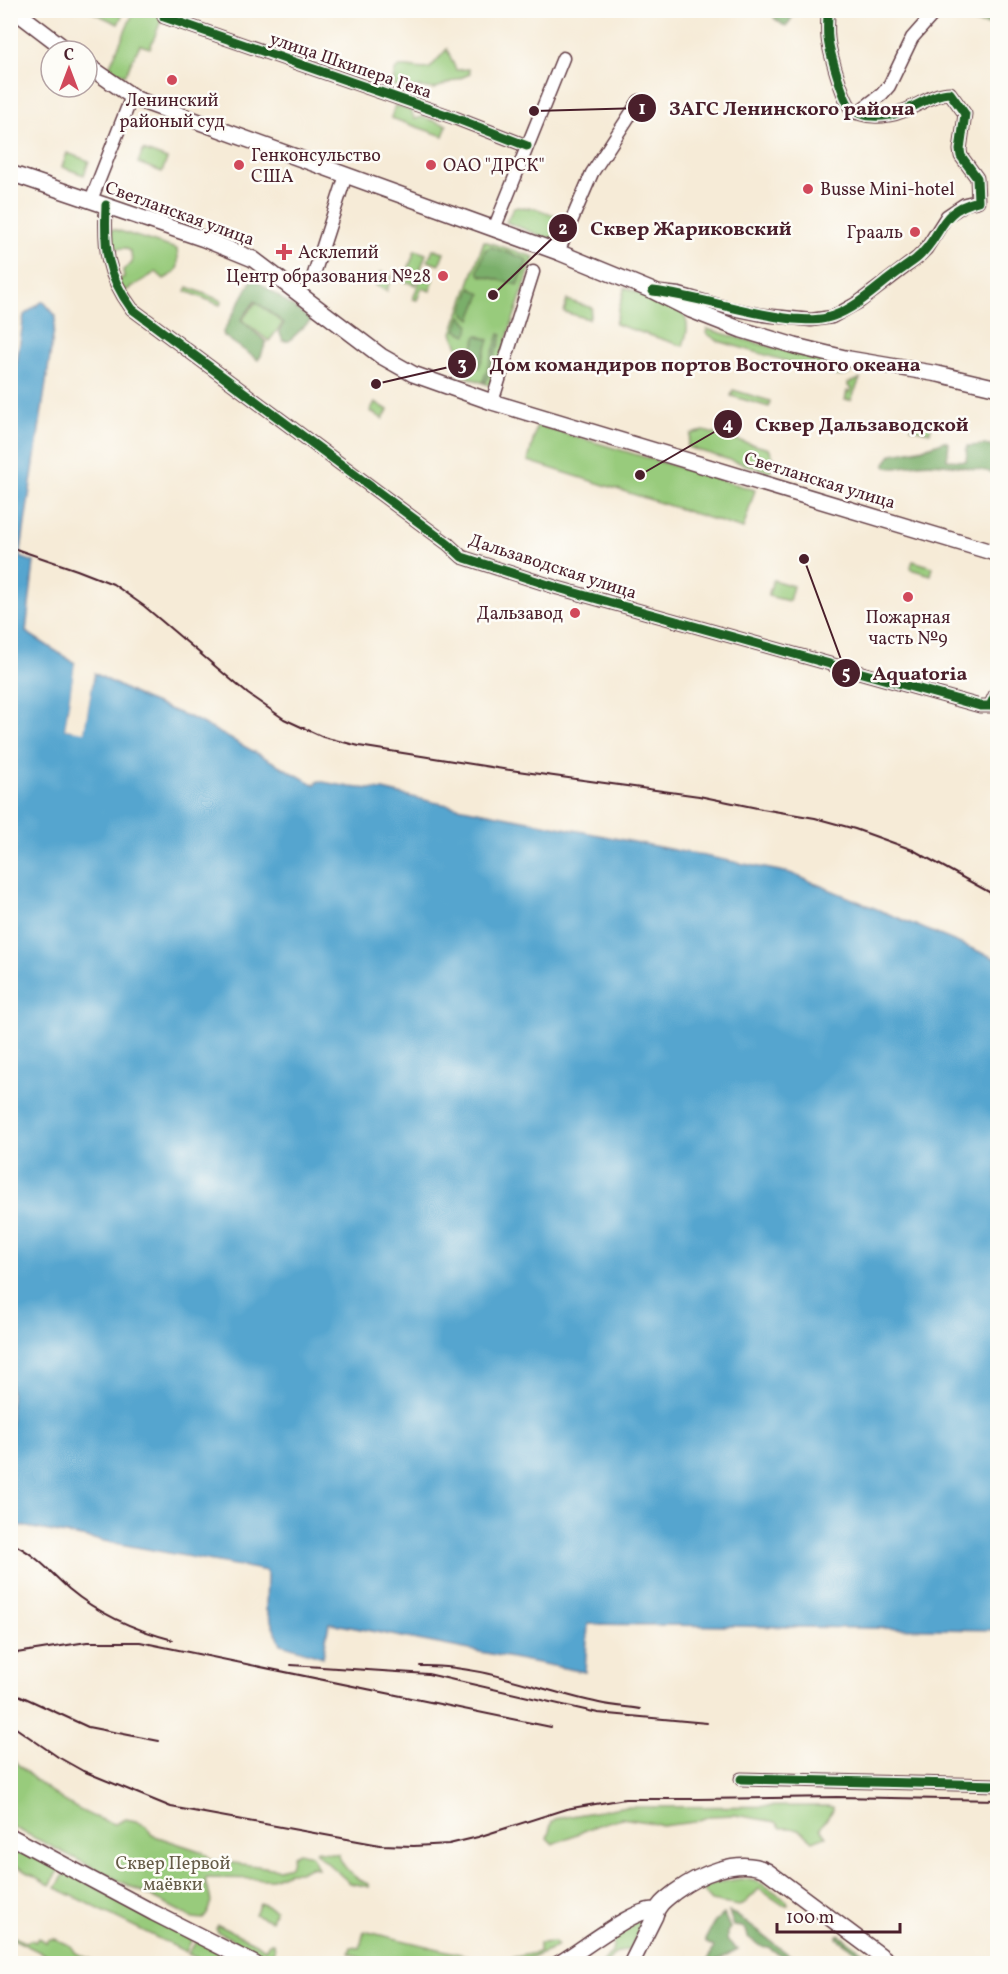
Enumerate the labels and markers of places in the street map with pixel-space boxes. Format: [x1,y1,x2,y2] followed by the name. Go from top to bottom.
[165,73,179,87] marker: Ленинский районый суд
[119,89,225,135] place label: Ленинский районый суд
[627,89,927,127] callout: ЗАГС Ленинского района
[251,144,381,190] place label: Генконсульство США
[443,154,545,179] place label: ОАО "ДРСК"
[232,158,246,172] marker: Генконсульство США
[424,158,438,172] marker: ОАО "ДРСК"
[820,178,955,203] place label: Busse Mini-hotel
[801,182,815,196] marker: Busse Mini-hotel
[548,209,803,247] callout: Сквер Жариковский
[846,221,903,246] place label: Грааль
[908,225,922,239] marker: Грааль
[298,241,379,266] place label: Асклепий
[275,243,293,261] marker: Асклепий
[226,265,431,290] place label: Центр образования №28
[436,269,450,283] marker: Центр образования №28
[447,345,932,383] callout: Дом командиров портов Восточного океана
[713,405,980,443] callout: Сквер Дальзаводской
[901,590,915,604] marker: Пожарная часть №9
[477,602,563,627] place label: Дальзавод
[568,606,582,620] marker: Дальзавод
[866,606,950,652] place label: Пожарная часть №9
[831,654,980,692] callout: Aquatoria

